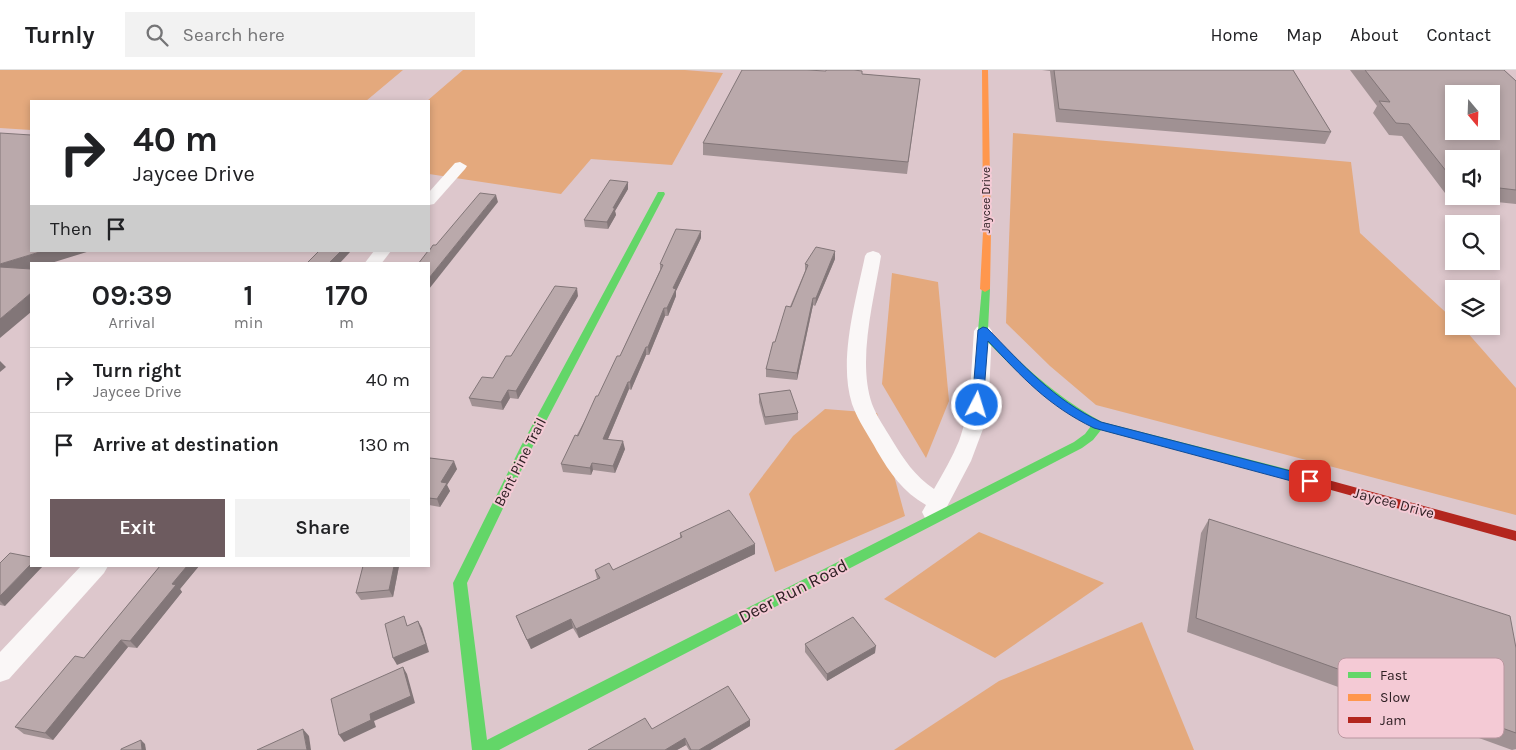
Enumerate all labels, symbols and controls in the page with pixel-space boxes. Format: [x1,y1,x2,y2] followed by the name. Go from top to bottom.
[125,12,475,57] search box
[25,21,95,49] text: Turnly
[143,21,171,49] icon: search
[183,24,285,46] text: Search here
[1210,24,1258,46] text: Home
[1286,24,1322,46] text: Map
[1350,24,1399,46] text: About
[1427,24,1491,46] text: Contact
[1445,85,1500,140] north arrow
[1445,85,1500,335] map controls
[133,119,218,160] text: 40 m
[50,120,115,185] icon: right
[1445,150,1500,205] button: sound
[133,161,255,187] text: Jaycee Drive
[979,167,993,233] street label: Jaycee Drive
[102,215,130,243] icon: arrive
[1445,215,1500,270] button: search
[50,218,92,240] text: Then
[91,277,172,313] text: 09:39
[243,277,254,313] text: 1
[325,277,369,313] text: 170
[1445,280,1500,335] button: layers
[108,313,155,332] text: Arrival
[234,313,263,332] text: min
[339,313,354,332] text: m
[93,360,182,382] text: Turn right
[50,366,78,394] icon: right
[366,369,410,391] text: 40 m
[950,378,1002,430] position arrow
[93,382,182,401] text: Jaycee Drive
[490,415,550,509] street label: Bent Pine Trail
[50,431,78,459] icon: arrive
[93,434,279,456] text: Arrive at destination
[359,434,410,456] text: 130 m
[1289,460,1331,502] pin
[1296,467,1324,495] icon: arrive
[1352,484,1436,522] street label: Jaycee Drive
[50,499,225,557] button: Exit
[235,499,410,557] button: Share
[735,554,851,628] street label: Deer Run Road
[1338,658,1504,738] legend
[1380,667,1407,684] text: Fast
[1380,689,1410,706] text: Slow
[1380,712,1406,729] text: Jam

